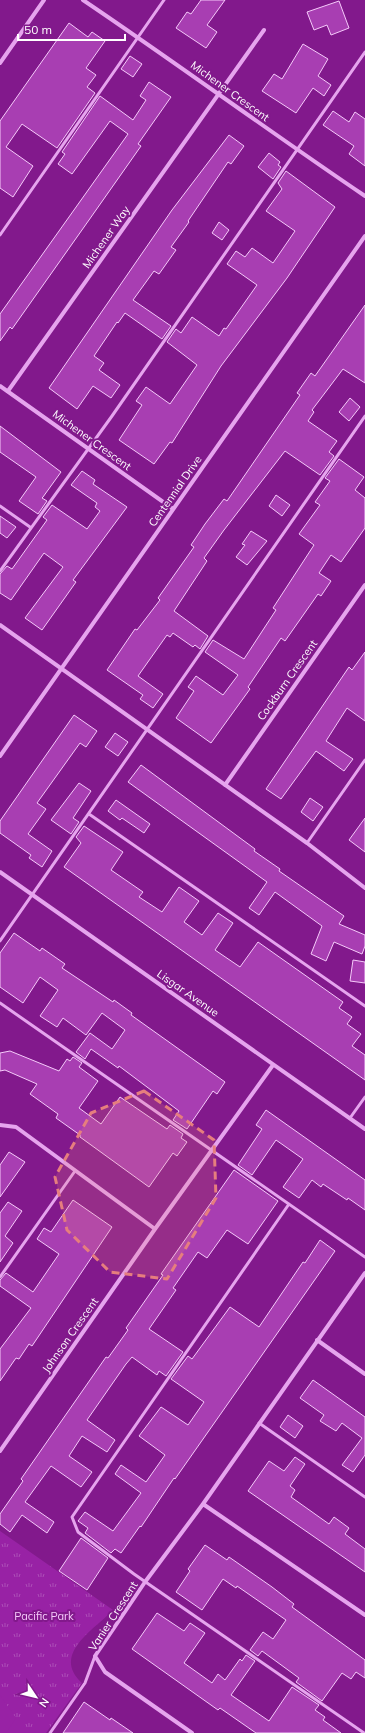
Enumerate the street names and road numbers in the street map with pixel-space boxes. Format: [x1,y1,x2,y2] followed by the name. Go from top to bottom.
[188,58,272,124] street label: Michener Crescent
[79,203,133,271] street label: Michener Way
[50,407,134,473] street label: Michener Crescent
[145,453,205,529] street label: Centennial Drive
[254,637,320,723] street label: Cockburn Crescent
[154,966,222,1020] street label: Lisgar Avenue
[39,1295,101,1375] street label: Johnson Crescent
[85,1578,141,1653] street label: Vanier Crescent

